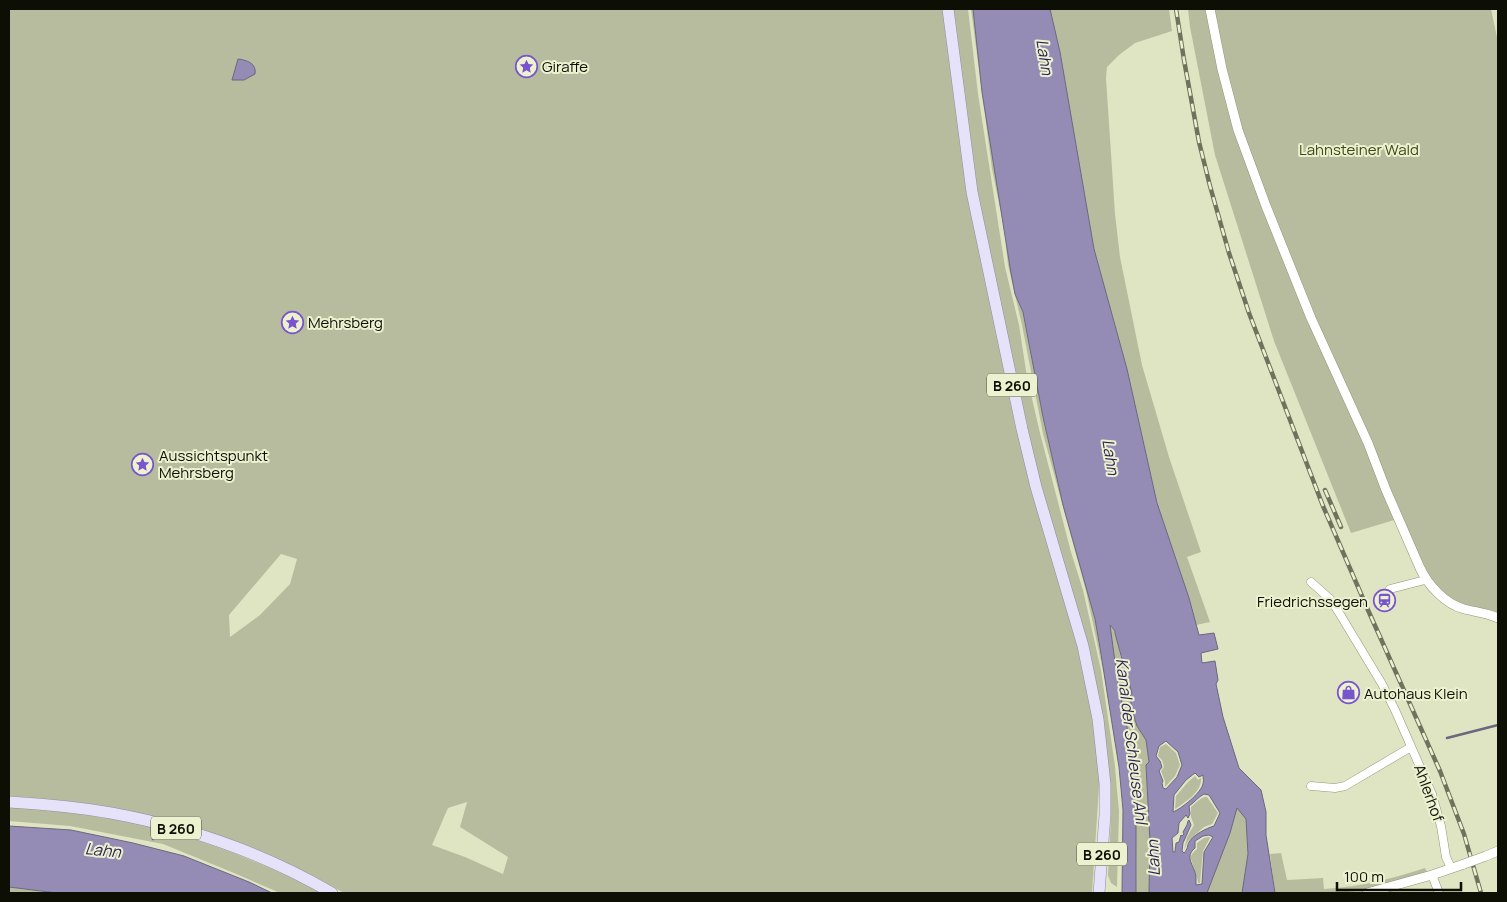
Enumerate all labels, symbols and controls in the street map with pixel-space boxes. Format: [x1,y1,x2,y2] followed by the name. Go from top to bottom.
[1031,37,1059,77] water label: Lahn
[514,54,538,78] place icon: Giraffe
[542,56,588,77] place label: Giraffe
[1299,139,1419,160] park label: Lahnsteiner Wald
[280,310,304,334] place icon: Mehrsberg
[308,312,383,333] place label: Mehrsberg
[987,374,1037,396] road number: B 260
[1097,437,1125,477] water label: Lahn
[159,445,268,483] place label: Aussichtspunkt Mehrsberg
[131,452,155,476] place icon: Aussichtspunkt Mehrsberg
[1372,589,1396,613] station icon: Friedrichssegen
[1257,591,1368,612] place label: Friedrichssegen
[1111,657,1153,827] water label: Kanal der Schleuse Ahl
[1336,681,1360,705] shop icon: Autohaus Klein
[1364,683,1468,704] place label: Autohaus Klein
[1409,762,1449,825] street label: Ahlerhof
[151,816,201,840] road number: B 260
[84,837,123,863] water label: Lahn
[1141,839,1165,877] water label: Lahn
[1077,842,1127,866] road number: B 260
[1337,860,1461,892] scale bar
[1344,866,1384,887] text: 100 m

